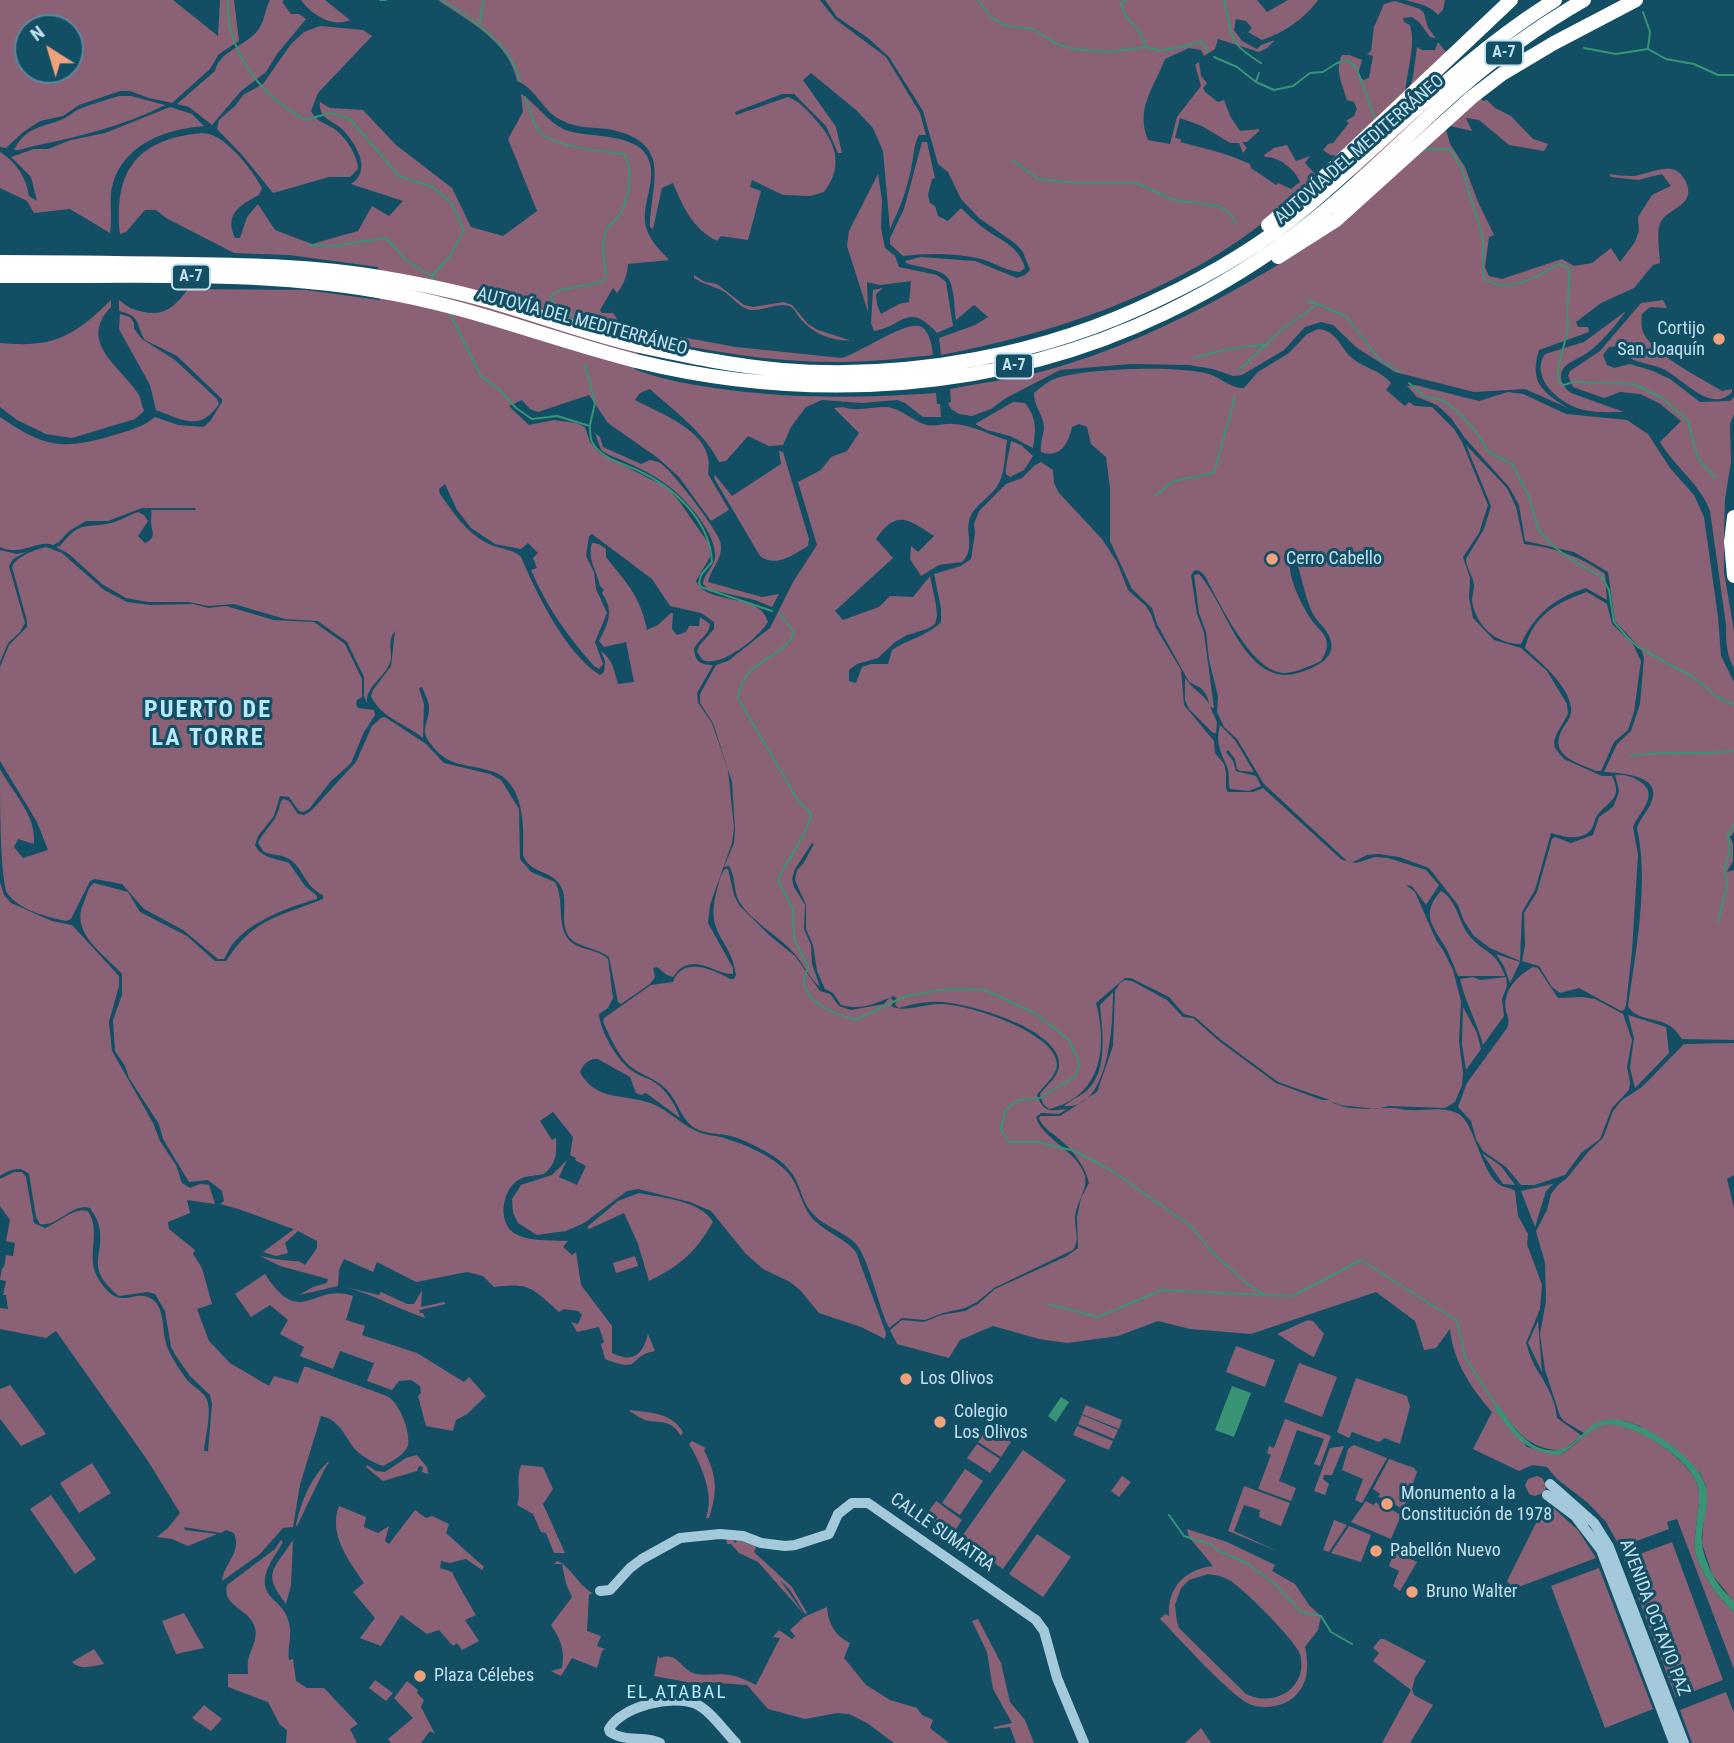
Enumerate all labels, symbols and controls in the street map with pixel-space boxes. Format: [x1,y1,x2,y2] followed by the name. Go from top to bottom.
[14,14,84,84] north arrow
[26,21,49,46] text: N
[1485,40,1523,66] road number: A-7
[1271,71,1449,229] street label: AUTOVÍA DEL MEDITERRÁNEO
[172,264,210,290] road number: A-7
[474,283,690,361] street label: AUTOVÍA DEL MEDITERRÁNEO
[1617,318,1705,360] place label: Cortijo San Joaquín
[1711,331,1727,347] marker: Cortijo San Joaquín
[995,354,1033,378] road number: A-7
[1286,548,1382,570] place label: Cerro Cabello
[1264,551,1280,567] marker: Cerro Cabello
[145,697,271,753] district label: PUERTO DE LA TORRE
[920,1368,994,1390] place label: Los Olivos
[898,1371,914,1387] marker: Los Olivos
[954,1401,1028,1444] place label: Colegio Los Olivos
[932,1414,948,1430] marker: Colegio Los Olivos
[1401,1483,1552,1526] place label: Monumento a la Constitución de 1978
[886,1489,998,1577] street label: CALLE SUMATRA
[1379,1496,1395,1512] marker: Monumento a la Constitución de 1978
[1614,1537,1694,1699] street label: AVENIDA OCTAVIO PAZ
[1390,1540,1501,1562] place label: Pabellón Nuevo
[1368,1543,1384,1559] marker: Pabellón Nuevo
[1426,1581,1517,1603] place label: Bruno Walter
[1404,1584,1420,1600] marker: Bruno Walter
[434,1665,534,1687] place label: Plaza Célebes
[412,1668,428,1684] marker: Plaza Célebes
[628,1682,726,1704] district label: EL ATABAL

